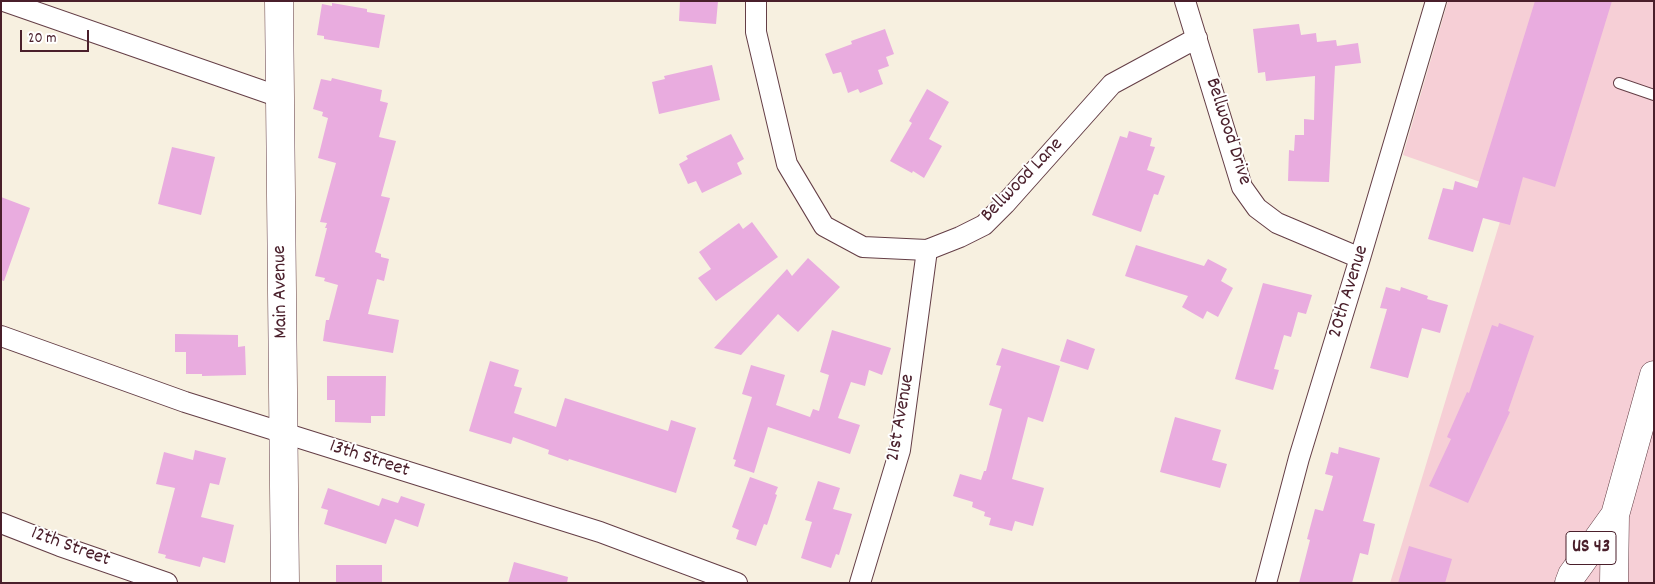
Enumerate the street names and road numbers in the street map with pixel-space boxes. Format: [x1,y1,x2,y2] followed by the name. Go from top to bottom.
[1198,76,1256,188] street label: Bellwood Drive
[977,134,1069,228] street label: Bellwood Lane
[1325,243,1375,341] street label: 20th Avenue
[269,245,295,339] street label: Main Avenue
[883,372,921,464] street label: 21st Avenue
[326,436,412,484] street label: 13th Street
[27,523,113,573] street label: 12th Street
[1566,532,1616,564] road number: US 43

